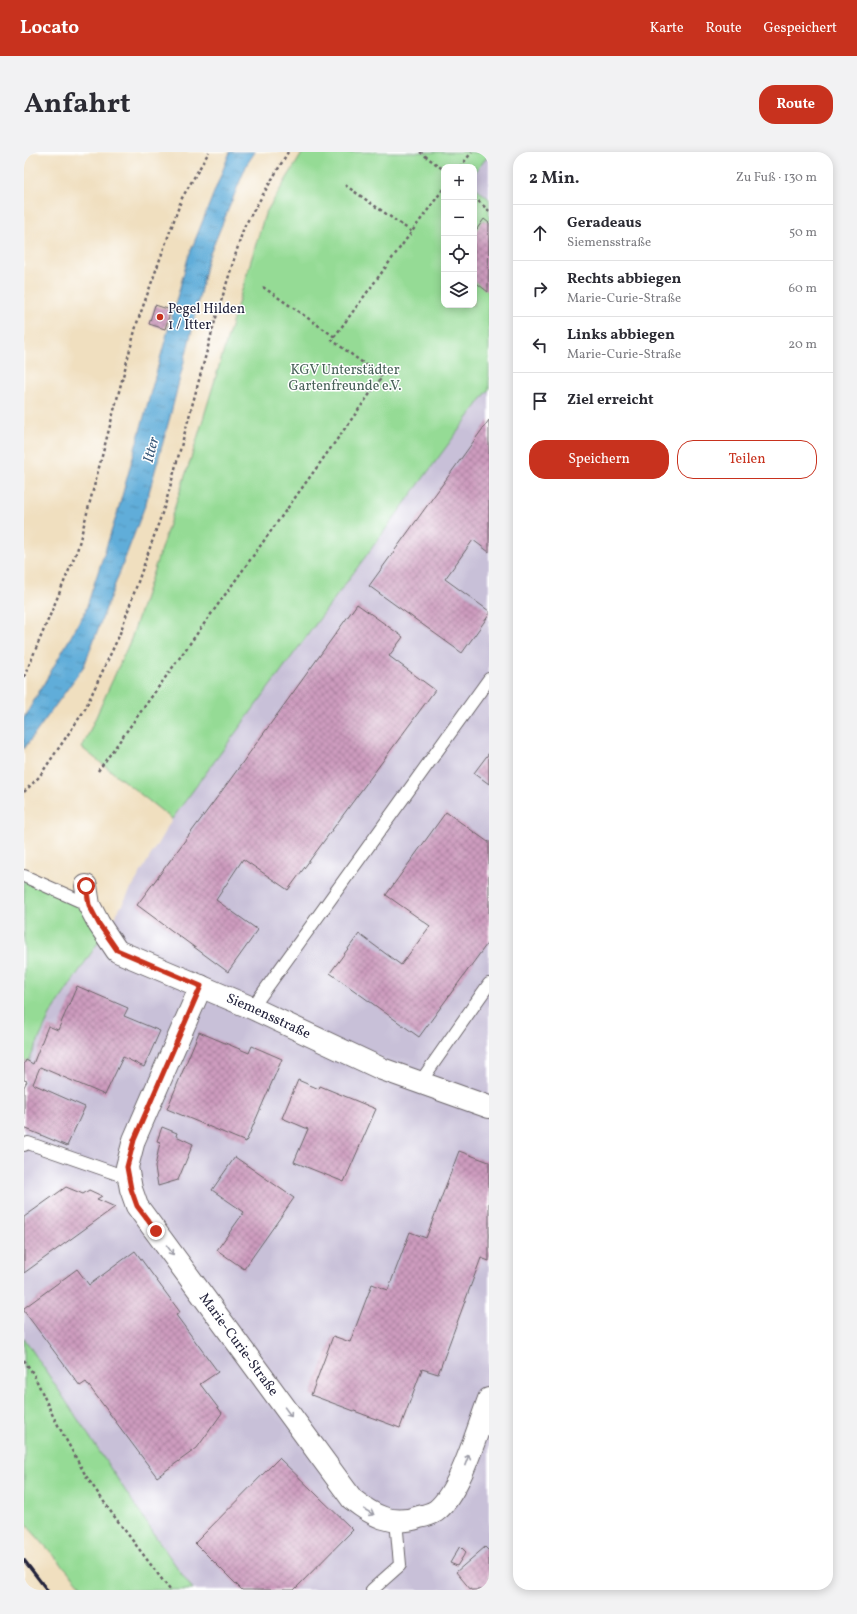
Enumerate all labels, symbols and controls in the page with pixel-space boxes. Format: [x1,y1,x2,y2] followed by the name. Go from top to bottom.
[20,15,79,41] text: Locato
[650,19,684,38] text: Karte
[706,19,742,38] text: Route
[764,19,837,38] text: Gespeichert
[24,85,131,124] text: Anfahrt
[759,85,833,124] button: Route
[441,164,477,308] map controls
[441,164,477,200] button: +
[529,167,580,190] text: 2 Min.
[736,169,817,187] text: Zu Fuß · 130 m
[441,200,477,236] button: −
[567,213,642,234] text: Geradeaus
[529,222,551,244] icon: ahead
[789,224,817,242] text: 50 m
[567,234,651,252] text: Siemensstraße
[441,236,477,272] button: locate
[567,269,682,290] text: Rechts abbiegen
[441,272,477,308] button: layers
[529,278,551,300] icon: right
[789,280,817,298] text: 60 m
[567,290,681,308] text: Marie-Curie-Straße
[168,300,245,335] place label: Pegel Hilden 1 / Itter
[155,312,165,322] marker: Pegel Hilden 1 / Itter
[567,325,675,346] text: Links abbiegen
[529,334,551,356] icon: left
[788,336,817,354] text: 20 m
[567,346,681,364] text: Marie-Curie-Straße
[288,361,402,396] park label: KGV Unterstädter Gartenfreunde e.V.
[529,390,551,412] icon: arrive
[567,390,654,411] text: Ziel erreicht
[139,434,165,465] water label: Itter
[529,440,669,479] button: Speichern
[677,440,817,479] button: Teilen
[77,877,95,895] route start
[223,989,314,1044] street label: Siemensstraße
[147,1222,165,1240] route end
[166,1245,174,1256] one-way arrow
[195,1289,283,1400] street label: Marie-Curie-Straße
[284,1406,292,1417] one-way arrow
[463,1455,471,1467] one-way arrow
[363,1508,375,1516] one-way arrow

